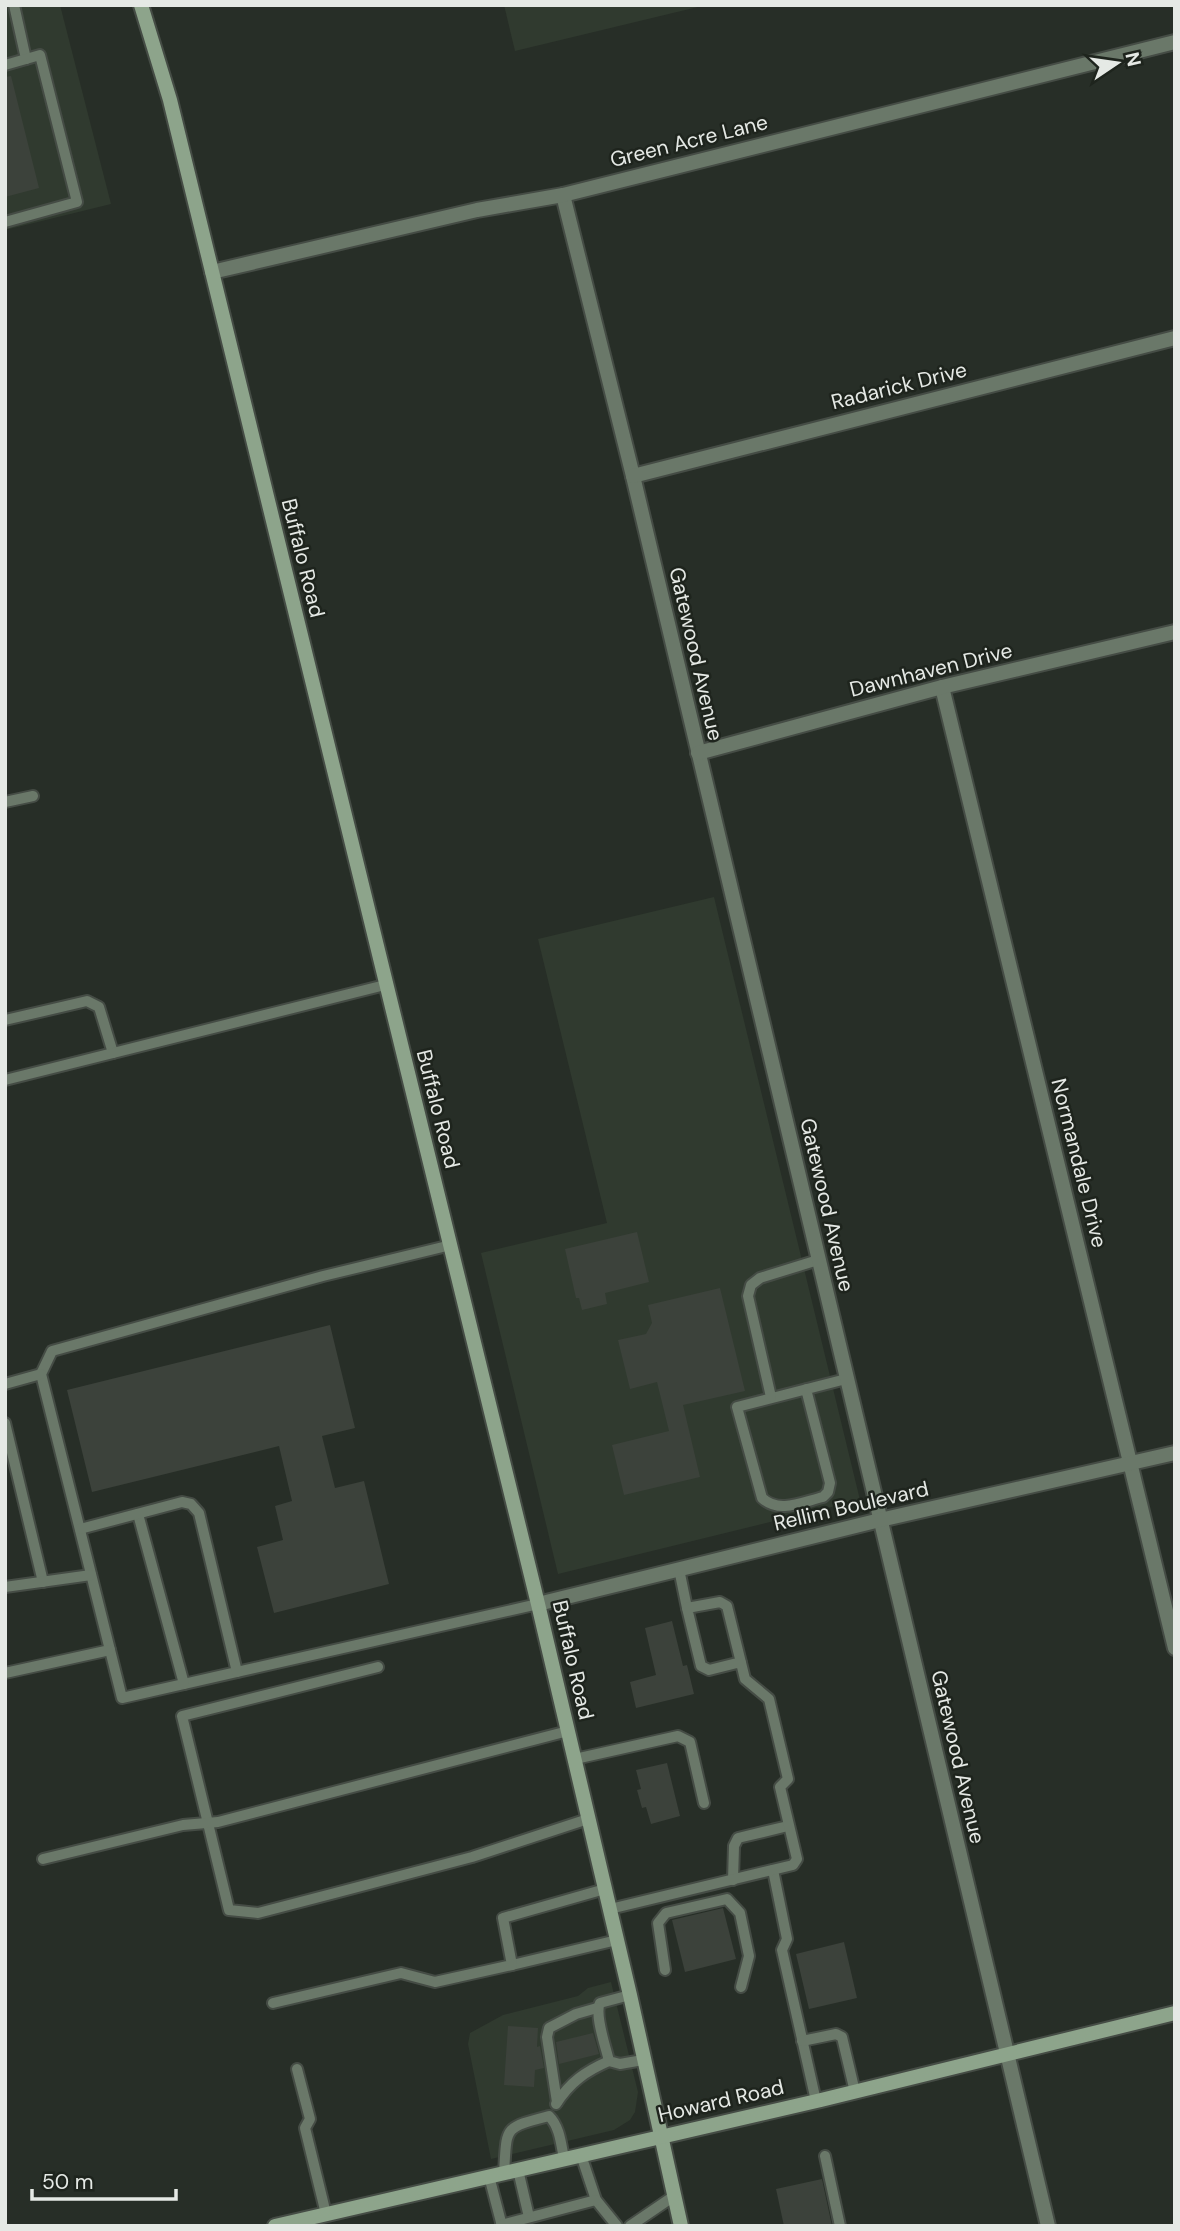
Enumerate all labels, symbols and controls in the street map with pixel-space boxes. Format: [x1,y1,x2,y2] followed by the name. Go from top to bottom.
[1082,28,1152,98] north arrow
[1119,50,1147,69] text: N
[607,108,771,174] street label: Green Acre Lane
[828,356,970,416] street label: Radarick Drive
[275,496,331,620] street label: Buffalo Road
[662,565,730,744] street label: Gatewood Avenue
[847,636,1015,704] street label: Dawnhaven Drive
[410,1047,466,1171] street label: Buffalo Road
[1044,1075,1114,1251] street label: Normandale Drive
[793,1116,861,1295] street label: Gatewood Avenue
[771,1475,931,1537] street label: Rellim Boulevard
[546,1598,600,1722] street label: Buffalo Road
[924,1668,992,1847] street label: Gatewood Avenue
[655,2073,787,2129] street label: Howard Road
[32,2158,175,2202] scale bar
[42,2168,93,2196] text: 50 m

